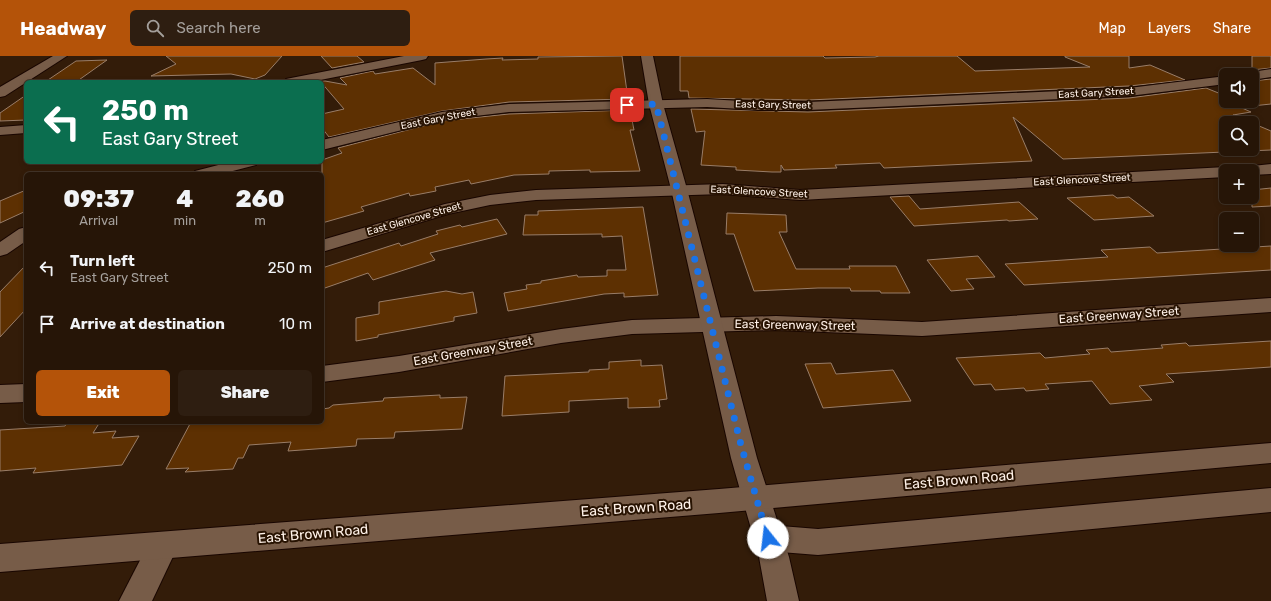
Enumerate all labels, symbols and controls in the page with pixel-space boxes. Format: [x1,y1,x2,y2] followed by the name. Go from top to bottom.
[130,10,410,46] search box
[20,17,106,40] text: Headway
[144,17,166,39] icon: search
[176,19,261,37] text: Search here
[1099,20,1126,37] text: Map
[1148,20,1191,37] text: Layers
[1213,20,1251,37] text: Share
[1219,68,1259,252] map controls
[1219,68,1259,108] button: sound
[1058,85,1134,101] street label: East Gary Street
[610,88,644,122] pin
[102,94,189,127] text: 250 m
[616,94,638,116] icon: arrive
[36,96,88,148] icon: left
[735,98,811,112] street label: East Gary Street
[400,106,476,132] street label: East Gary Street
[1219,116,1259,156] button: search
[102,128,238,150] text: East Gary Street
[1219,164,1259,204] button: +
[1033,171,1131,189] street label: East Glencove Street
[710,183,808,201] street label: East Glencove Street
[63,185,134,213] text: 09:37
[176,185,193,213] text: 4
[236,185,285,213] text: 260
[366,200,463,238] street label: East Glencove Street
[1219,212,1259,252] button: −
[79,213,118,228] text: Arrival
[174,213,196,228] text: min
[254,213,266,228] text: m
[70,252,135,270] text: Turn left
[36,257,58,279] icon: left
[268,259,312,277] text: 250 m
[70,270,169,285] text: East Gary Street
[1058,304,1180,326] street label: East Greenway Street
[36,313,58,335] icon: arrive
[70,315,225,333] text: Arrive at destination
[279,315,312,333] text: 10 m
[735,317,856,333] street label: East Greenway Street
[412,334,534,368] street label: East Greenway Street
[36,370,170,416] button: Exit
[178,370,312,416] button: Share
[903,467,1015,493] street label: East Brown Road
[580,496,692,520] street label: East Brown Road
[747,517,789,559] position arrow
[257,521,369,547] street label: East Brown Road

